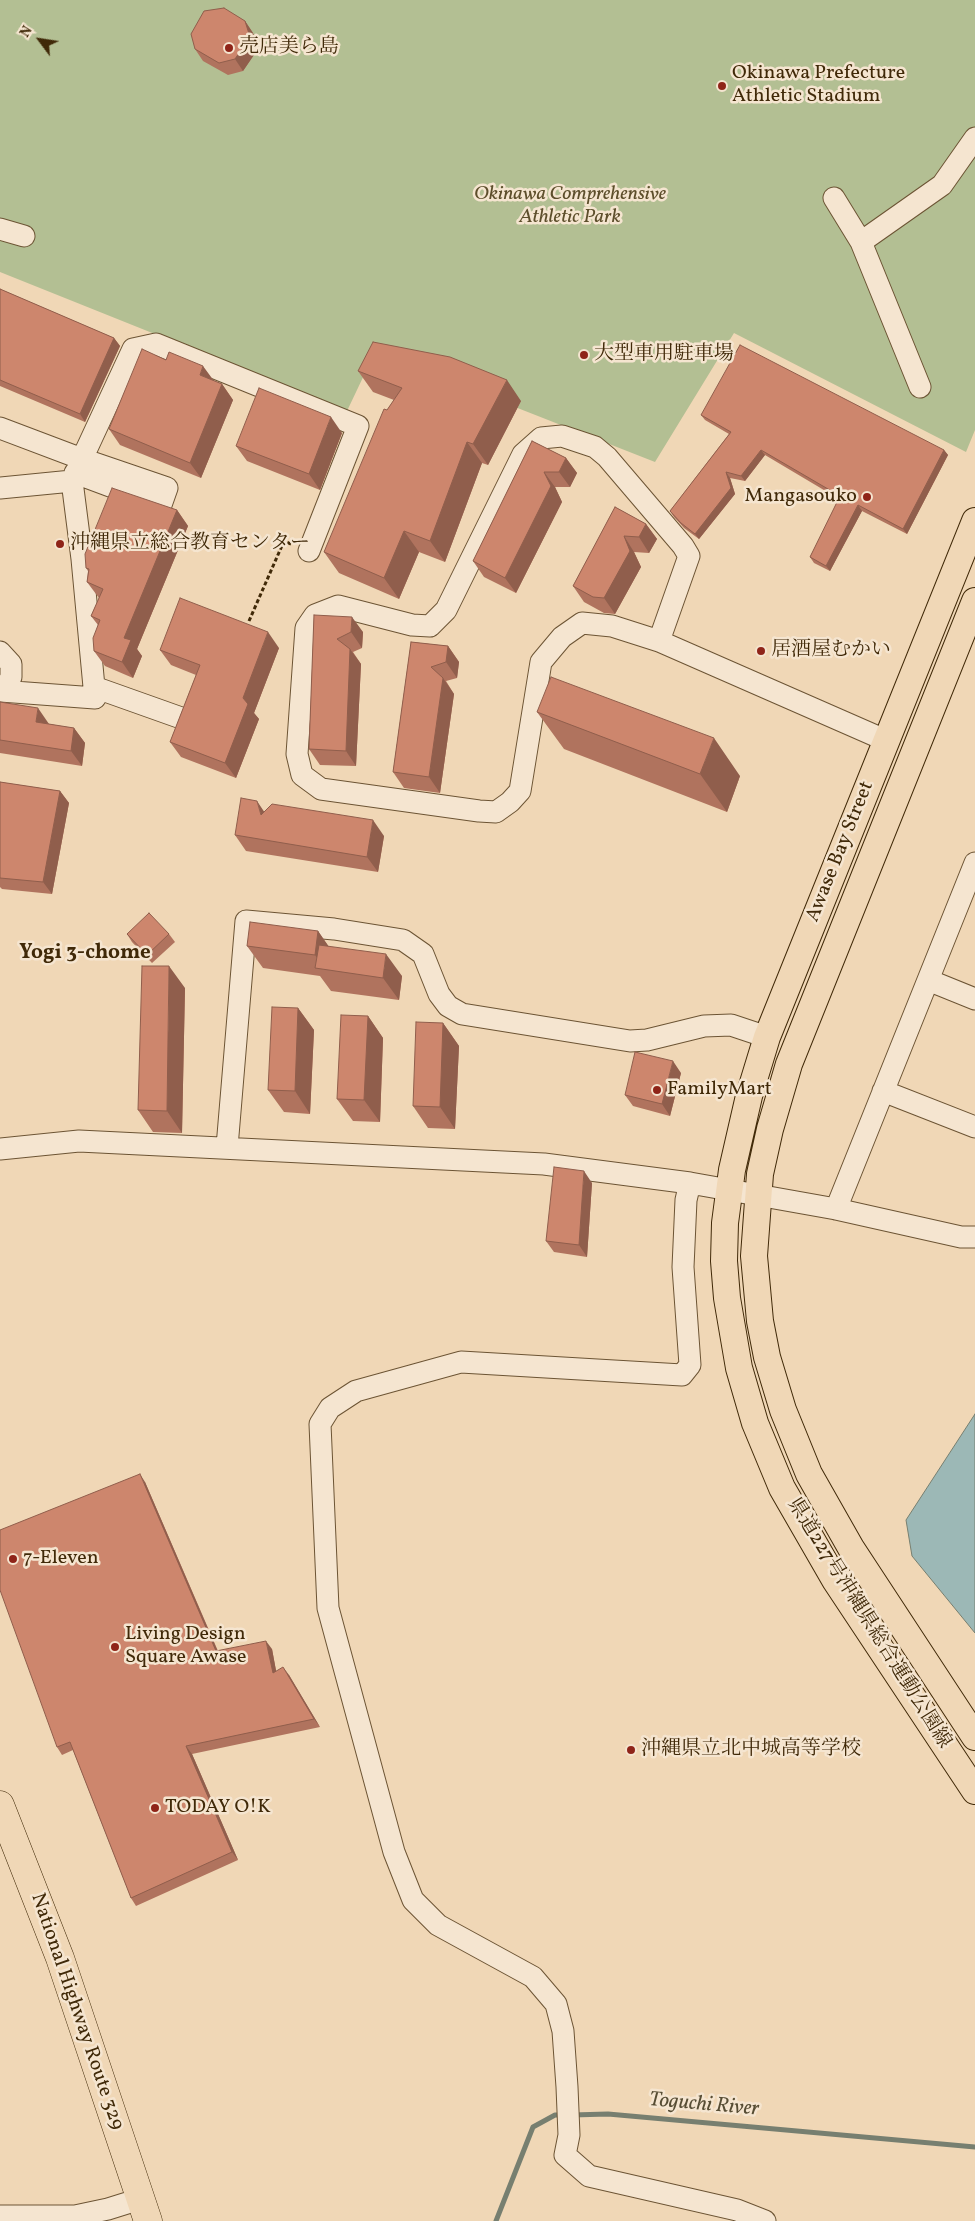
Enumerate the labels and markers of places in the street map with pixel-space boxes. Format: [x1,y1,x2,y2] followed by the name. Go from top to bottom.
[239,36,339,60] place label: 売店美ら島
[223,42,235,54] marker: 売店美ら島
[732,62,905,109] place label: Okinawa Prefecture Athletic Stadium
[716,80,728,92] marker: Okinawa Prefecture Athletic Stadium
[594,343,734,367] place label: 大型車用駐車場
[578,349,590,361] marker: 大型車用駐車場
[745,485,857,509] place label: Mangasouko
[861,491,873,503] marker: Mangasouko
[70,532,310,556] place label: 沖縄県立総合教育センター
[54,538,66,550] marker: 沖縄県立総合教育センター
[771,639,891,663] place label: 居酒屋むかい
[755,645,767,657] marker: 居酒屋むかい
[667,1078,772,1102] place label: FamilyMart
[651,1084,663,1096] marker: FamilyMart
[23,1547,99,1571] place label: 7-Eleven
[7,1553,19,1565] marker: 7-Eleven
[125,1623,246,1670] place label: Living Design Square Awase
[109,1641,121,1653] marker: Living Design Square Awase
[641,1738,861,1762] place label: 沖縄県立北中城高等学校
[625,1744,637,1756] marker: 沖縄県立北中城高等学校
[165,1796,271,1820] place label: TODAY O!K
[149,1802,161,1814] marker: TODAY O!K

